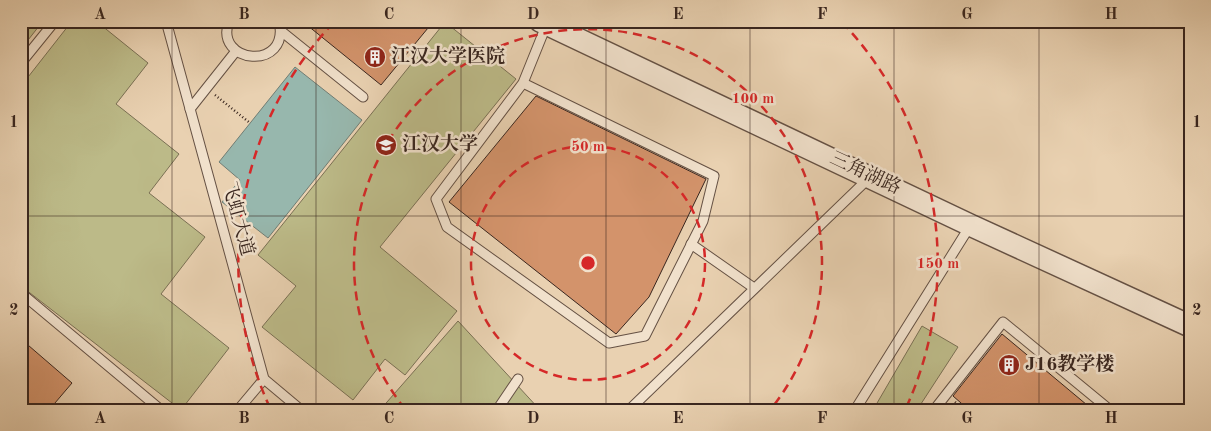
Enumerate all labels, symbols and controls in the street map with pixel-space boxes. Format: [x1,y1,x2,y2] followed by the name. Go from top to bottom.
[94,7,106,23] text: A
[238,7,250,23] text: B
[384,7,394,23] text: C
[527,7,539,23] text: D
[672,7,684,23] text: E
[817,7,828,23] text: F
[961,7,973,23] text: G
[1104,7,1118,23] text: H
[363,45,387,69] building icon: 江汉大学医院
[391,45,505,67] place label: 江汉大学医院
[732,92,774,107] text: 100 m
[9,115,19,131] text: 1
[1192,115,1202,131] text: 1
[374,133,398,157] school or university icon: 江汉大学
[402,133,478,155] place label: 江汉大学
[571,140,605,155] text: 50 m
[827,148,904,199] street label: 三角湖路
[218,179,259,258] street label: 飞虹大道
[579,254,597,272] centre of rings
[917,257,959,272] text: 150 m
[9,303,19,319] text: 2
[1192,303,1202,319] text: 2
[997,353,1021,377] building icon: J16教学楼
[1025,353,1114,375] place label: J16教学楼
[94,411,106,427] text: A
[238,411,250,427] text: B
[384,411,394,427] text: C
[527,411,539,427] text: D
[672,411,684,427] text: E
[817,411,828,427] text: F
[961,411,973,427] text: G
[1104,411,1118,427] text: H

